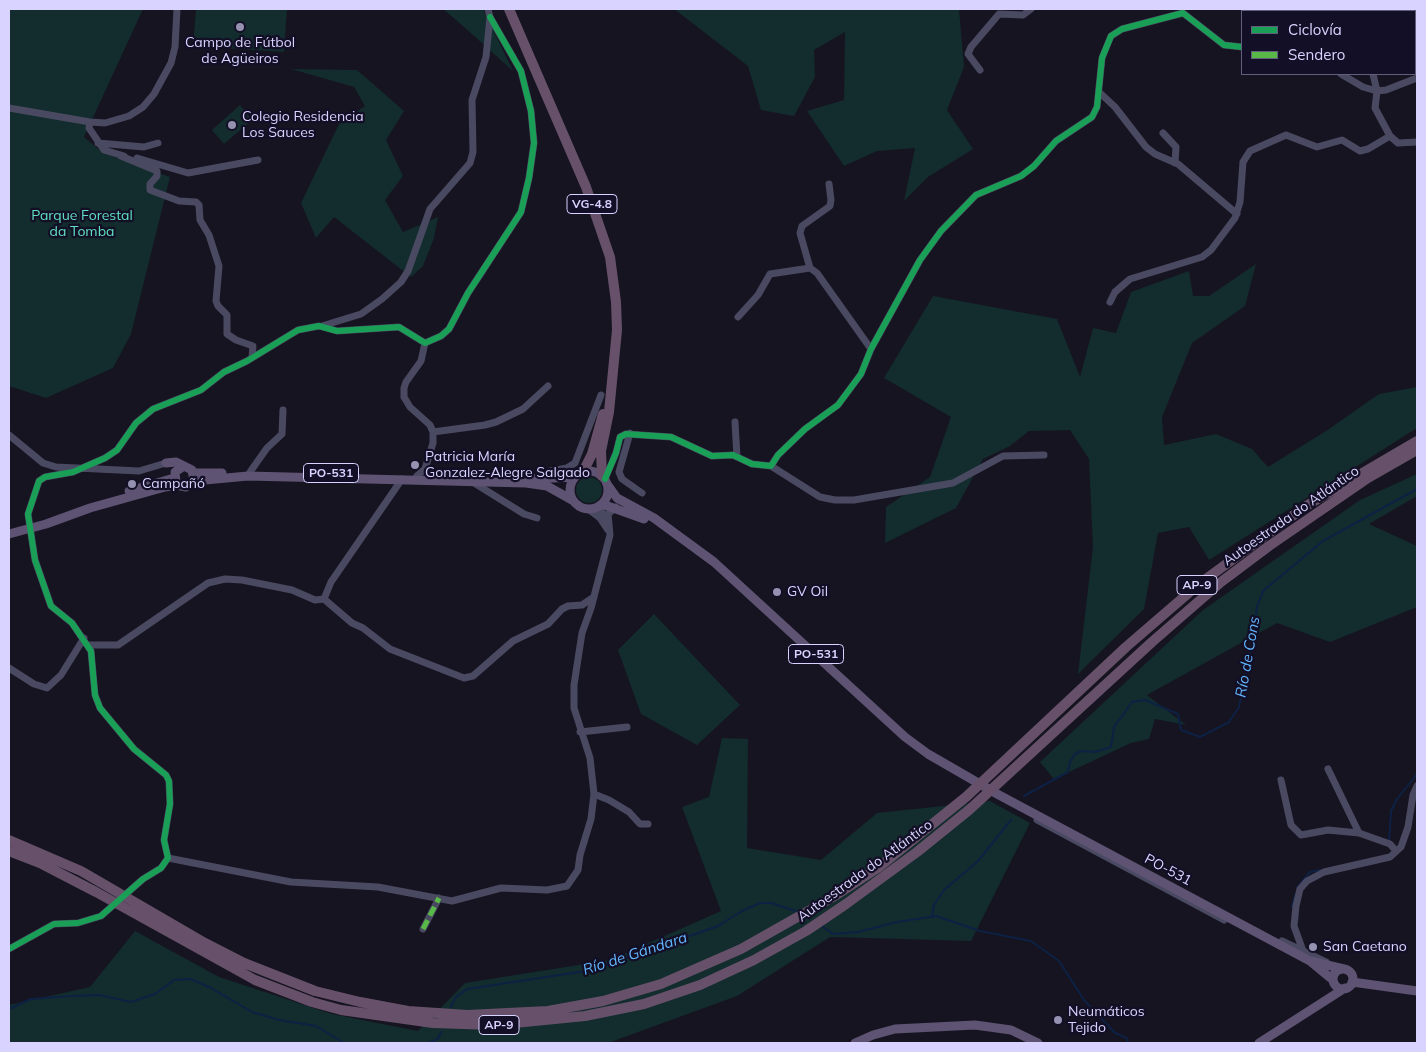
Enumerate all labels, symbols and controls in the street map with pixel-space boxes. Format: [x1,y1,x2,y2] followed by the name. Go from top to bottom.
[1241,10,1416,75] legend
[1288,20,1342,39] text: Ciclovía
[234,21,246,33] marker: Campo de Fútbol de Agüeiros
[185,35,295,68] place label: Campo de Fútbol de Agüeiros
[1288,45,1345,64] text: Sendero
[242,109,364,142] place label: Colegio Residencia Los Sauces
[226,119,238,131] marker: Colegio Residencia Los Sauces
[567,194,617,213] road number: VG-4.8
[31,208,133,240] park label: Parque Forestal da Tomba
[425,449,590,482] place label: Patricia María Gonzalez-Alegre Salgado
[409,459,421,471] marker: Patricia María Gonzalez-Alegre Salgado
[304,463,358,482] road number: PO-531
[1220,463,1362,569] street label: Autoestrada do Atlántico
[142,476,205,492] place label: Campañó
[126,478,138,490] marker: Campañó
[1177,576,1217,594] road number: AP-9
[787,584,828,600] place label: GV Oil
[771,586,783,598] marker: GV Oil
[1232,615,1264,699] water label: Río de Cons
[788,644,844,664] road number: PO-531
[794,816,936,926] street label: Autoestrada do Atlántico
[1142,851,1194,889] street label: PO-531
[581,929,689,979] water label: Río de Gándara
[1323,939,1407,955] place label: San Caetano
[1307,941,1319,953] marker: San Caetano
[1068,1004,1145,1036] place label: Neumáticos Tejido
[1052,1014,1064,1026] marker: Neumáticos Tejido
[479,1016,519,1034] road number: AP-9

